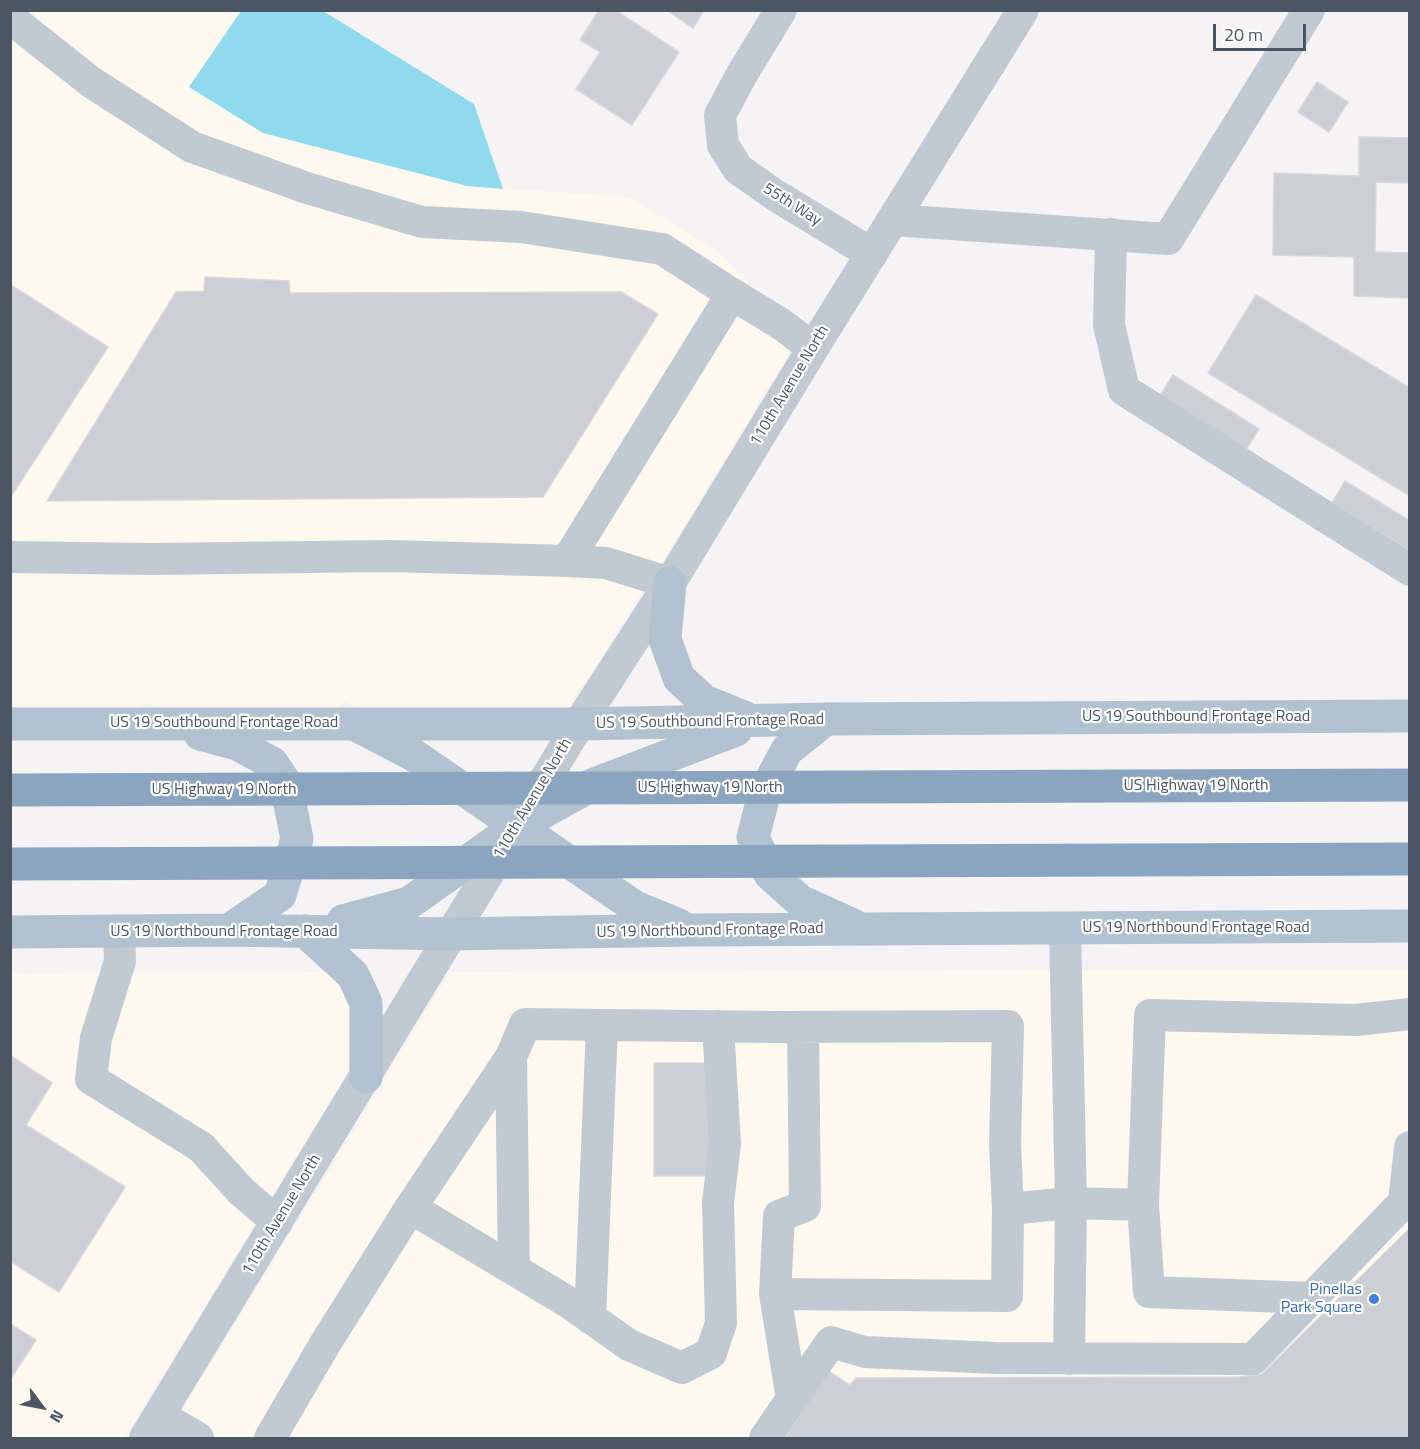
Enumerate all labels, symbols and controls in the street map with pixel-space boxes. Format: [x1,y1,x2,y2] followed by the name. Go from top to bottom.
[1216,12,1309,50] scale bar
[1224,21,1263,48] text: 20 m
[759,180,825,230] street label: 55th Way
[746,322,834,450] street label: 110th Avenue North
[1082,707,1310,727] street label: US 19 Southbound Frontage Road
[596,710,824,734] street label: US 19 Southbound Frontage Road
[110,713,338,733] street label: US 19 Southbound Frontage Road
[489,735,577,863] street label: 110th Avenue North
[1123,776,1269,796] street label: US Highway 19 North
[637,778,783,798] street label: US Highway 19 North
[151,780,297,800] street label: US Highway 19 North
[1082,918,1310,938] street label: US 19 Northbound Frontage Road
[596,919,824,943] street label: US 19 Northbound Frontage Road
[110,922,338,942] street label: US 19 Northbound Frontage Road
[238,1151,326,1279] street label: 110th Avenue North
[1281,1280,1362,1318] place label: Pinellas Park Square
[1367,1292,1381,1306] marker: Pinellas Park Square
[12,1377,72,1437] north arrow
[44,1405,70,1428] text: N

